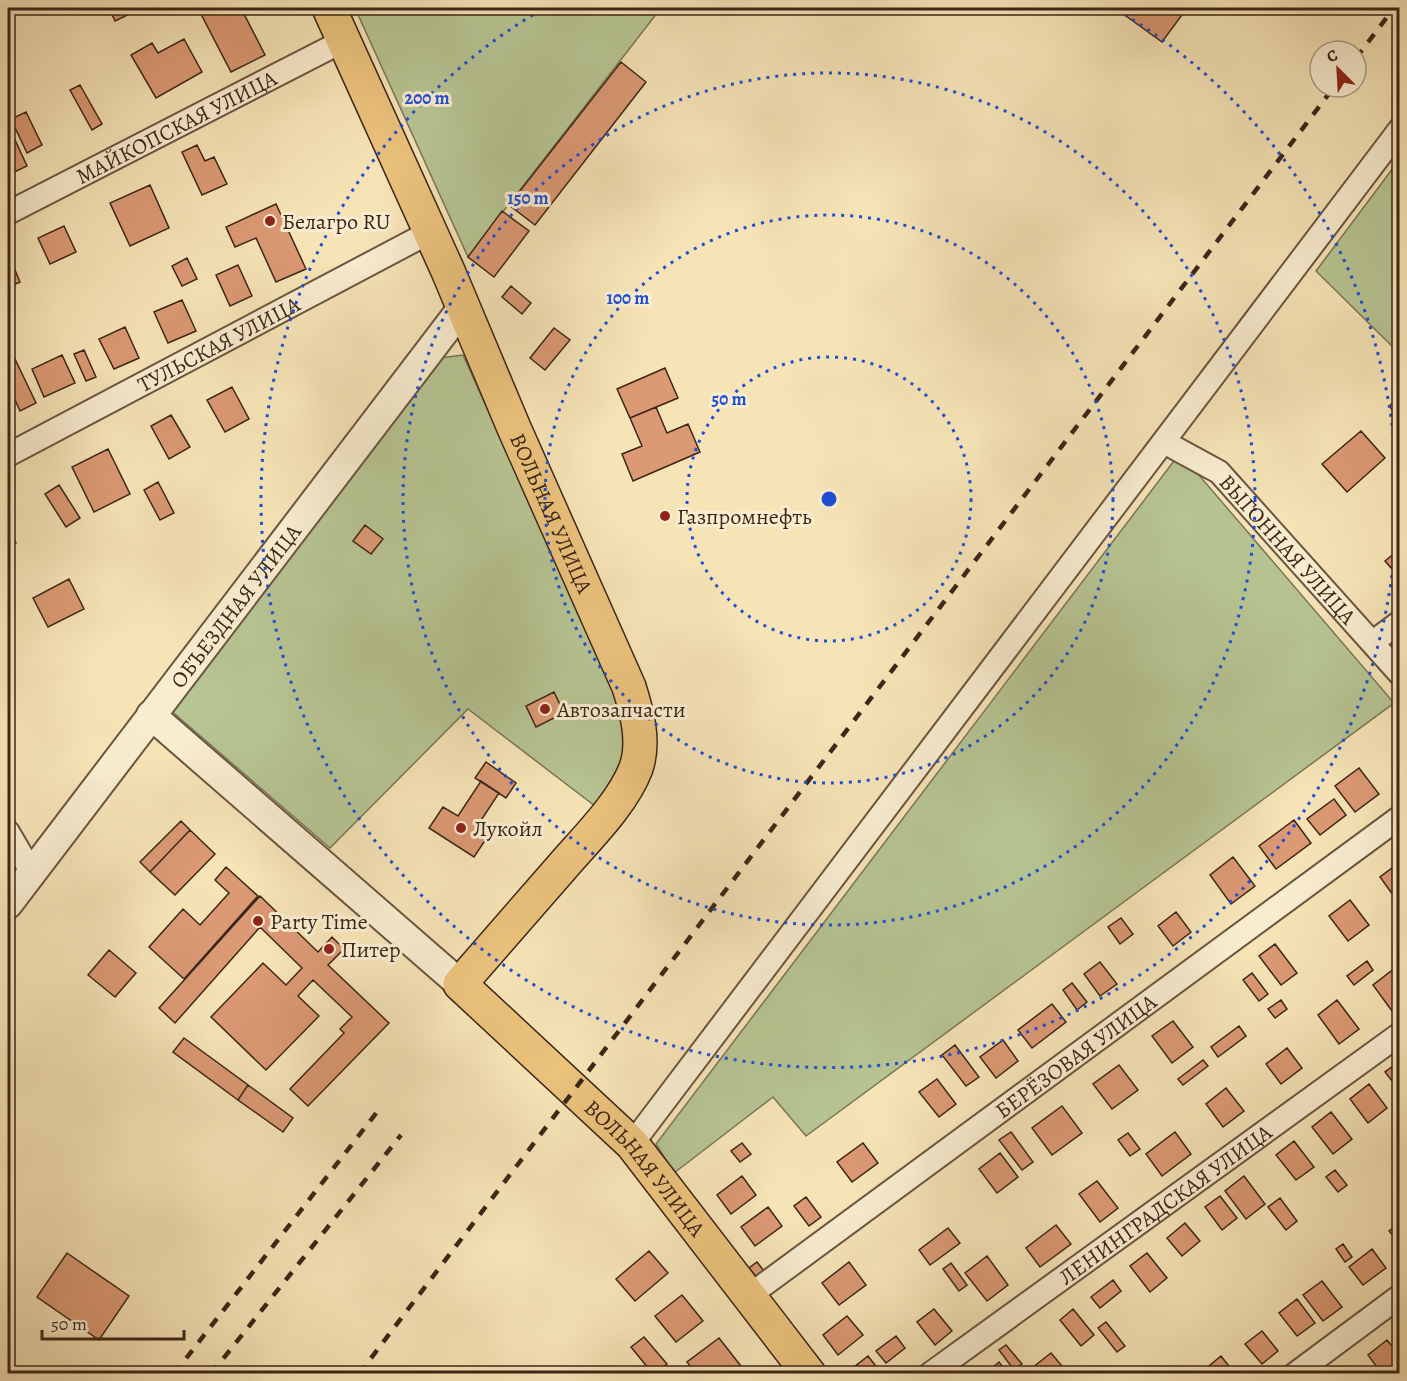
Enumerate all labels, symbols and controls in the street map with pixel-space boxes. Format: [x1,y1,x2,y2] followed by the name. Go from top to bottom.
[1308,39,1368,99] north arrow
[1323,44,1341,68] text: С
[71,63,283,192] street label: МАЙКОПСКАЯ УЛИЦА
[404,86,450,110] text: 200 m
[507,186,549,210] text: 150 m
[282,207,390,237] place label: Белагро RU
[263,214,277,228] marker: Белагро RU
[607,286,649,310] text: 100 m
[132,289,306,400] street label: ТУЛЬСКАЯ УЛИЦА
[712,387,746,411] text: 50 m
[502,429,600,599] street label: ВОЛЬНАЯ УЛИЦА
[1212,468,1363,632] street label: ВЫГОННАЯ УЛИЦА
[819,489,839,509] centre of rings
[677,502,812,532] place label: Газпромнефть
[658,509,672,523] marker: Газпромнефть
[164,517,309,695] street label: ОБЪЕЗДНАЯ УЛИЦА
[556,695,686,725] place label: Автозапчасти
[538,702,552,716] marker: Автозапчасти
[473,814,543,844] place label: Лукойл
[454,821,468,835] marker: Лукойл
[270,907,368,937] place label: Party Time
[251,914,265,928] marker: Party Time
[341,935,401,965] place label: Питер
[322,942,336,956] marker: Питер
[989,986,1164,1126] street label: БЕРЁЗОВАЯ УЛИЦА
[577,1093,713,1244] street label: ВОЛЬНАЯ УЛИЦА
[1053,1117,1279,1292] street label: ЛЕНИНГРАДСКАЯ УЛИЦА
[42,1303,184,1341] scale bar
[51,1312,87,1336] text: 50 m

